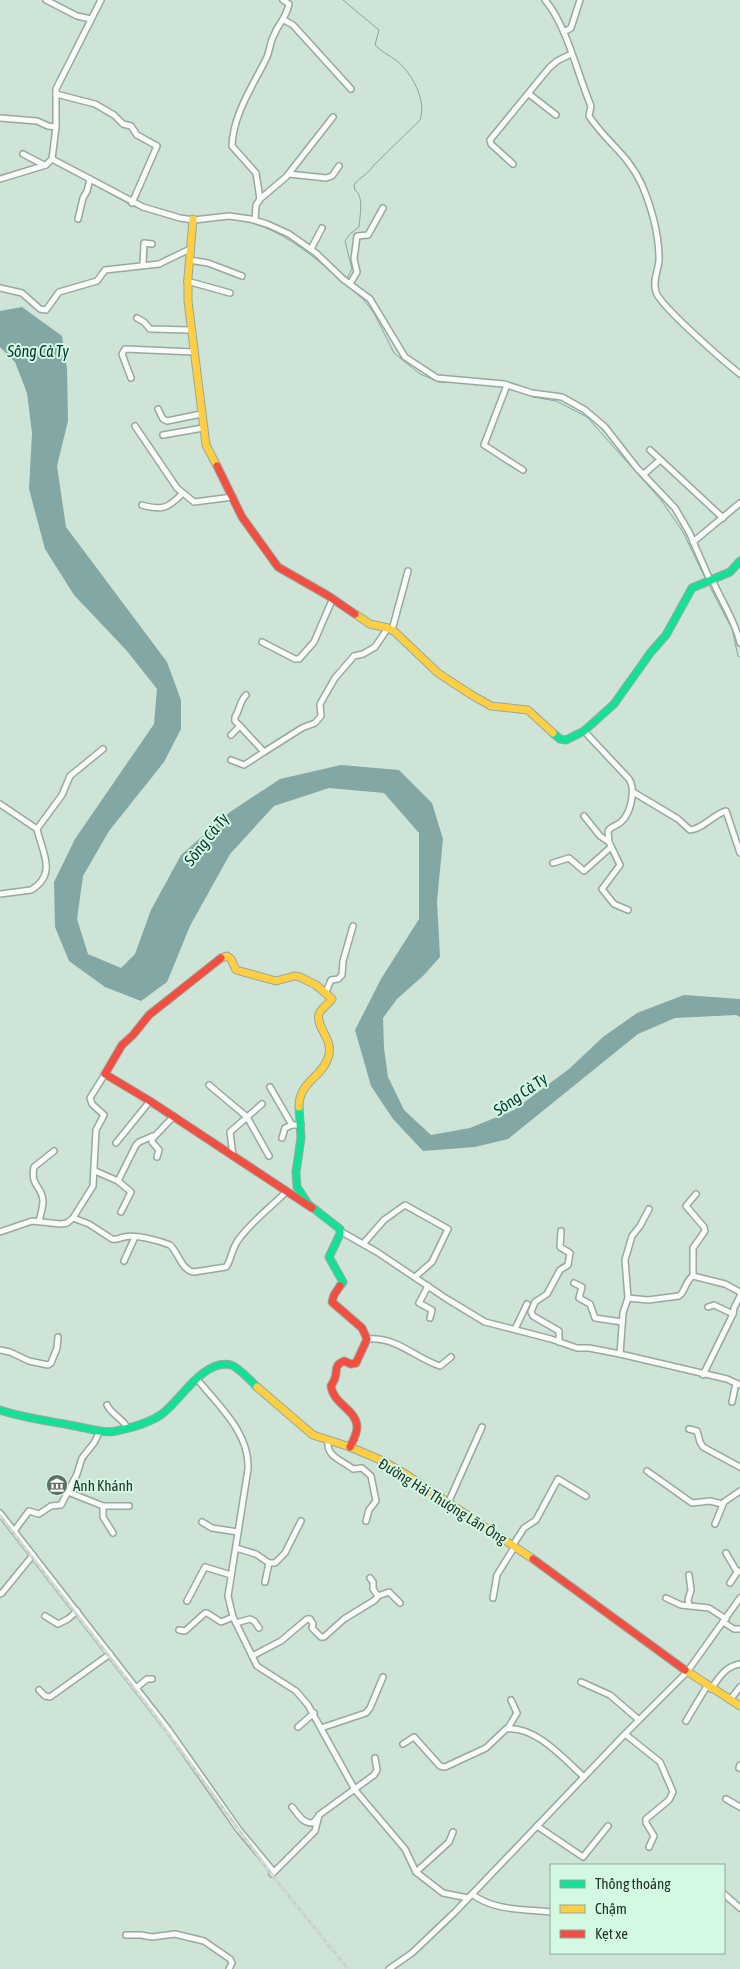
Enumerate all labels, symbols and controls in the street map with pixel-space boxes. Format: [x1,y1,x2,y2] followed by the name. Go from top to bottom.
[6,342,69,361] water label: Sông Cà Ty
[179,809,233,870] water label: Sông Cà Ty
[489,1069,551,1120] water label: Sông Cà Ty
[376,1455,511,1548] street label: Đường Hải Thượng Lãn Ông
[45,1473,69,1497] museum icon: Anh Khánh
[73,1477,133,1494] place label: Anh Khánh
[550,1864,725,1954] legend
[595,1875,671,1892] text: Thông thoáng
[595,1900,627,1917] text: Chậm
[595,1925,628,1942] text: Kẹt xe

